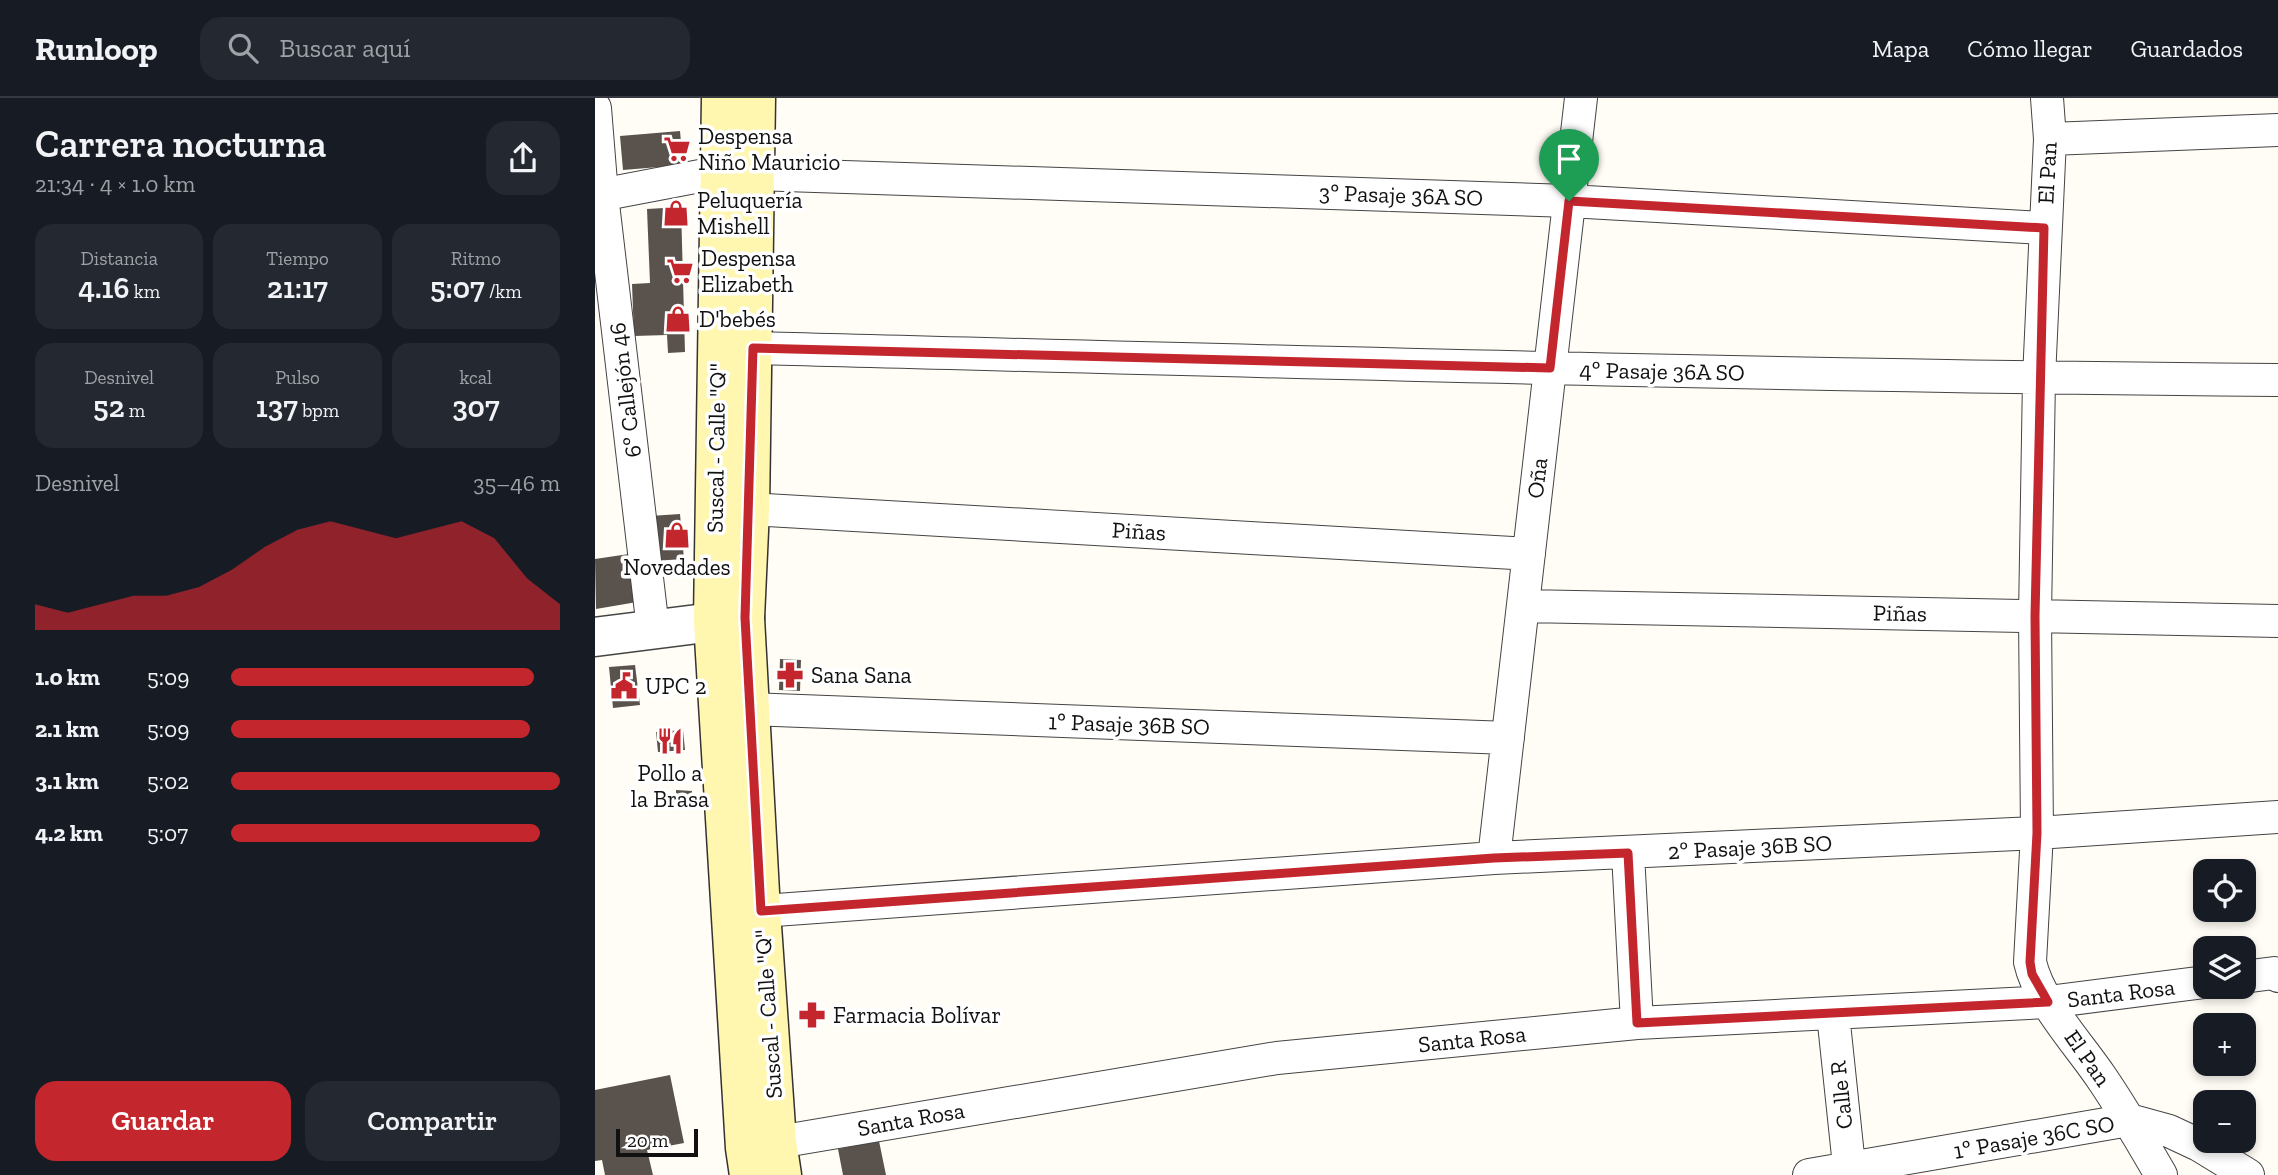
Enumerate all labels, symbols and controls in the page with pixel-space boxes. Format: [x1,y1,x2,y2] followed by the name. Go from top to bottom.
[200,17,690,80] search box
[35,29,158,68] text: Runloop
[224,29,262,67] icon: search
[280,32,411,64] text: Buscar aquí
[1872,34,1929,63] text: Mapa
[1967,34,2093,63] text: Cómo llegar
[2131,34,2243,63] text: Guardados
[35,121,326,167] text: Carrera nocturna
[486,121,560,195] button: share
[698,122,840,176] place label: Despensa Niño Mauricio
[1539,129,1599,201] pin
[662,134,692,164] supermarket icon: Despensa Niño Mauricio
[1550,140,1588,178] icon: arrive
[2031,141,2063,205] street label: El Pan
[35,170,195,198] text: 21:34 · 4 × 1.0 km
[1318,178,1484,212] street label: 3º Pasaje 36A SO
[697,186,803,240] place label: Peluquería Mishell
[661,198,691,228] shop icon: Peluquería Mishell
[701,244,796,298] place label: Despensa Elizabeth
[80,247,158,270] text: Distancia
[266,247,329,270] text: Tiempo
[451,247,501,270] text: Ritmo
[665,256,695,286] supermarket icon: Despensa Elizabeth
[78,270,130,306] text: 4.16
[267,270,328,306] text: 21:17
[430,270,485,306] text: 5:07
[130,280,160,303] text: km
[485,280,522,303] text: /km
[663,304,693,334] shop icon: D'bebés
[699,305,776,333] place label: D'bebés
[603,321,647,459] street label: 6º Callejón 46
[1579,356,1745,386] street label: 4º Pasaje 36A SO
[701,363,731,533] street label: Suscal - Calle "Q"
[84,366,154,389] text: Desnivel
[275,366,320,389] text: Pulso
[460,366,492,389] text: kcal
[93,389,125,425] text: 52
[256,389,298,425] text: 137
[452,389,499,425] text: 307
[125,399,145,422] text: m
[298,399,339,422] text: bpm
[1521,456,1553,500] street label: Oña
[35,469,120,497] text: Desnivel
[473,469,560,497] text: 35–46 m
[1111,516,1167,546] street label: Piñas
[662,520,692,550] shop icon: Novedades
[623,553,731,581] place label: Novedades
[1873,599,1927,627] street label: Piñas
[775,660,805,690] pharmacy icon: Sana Sana
[811,661,912,689] place label: Sana Sana
[35,663,100,691] text: 1.0 km
[147,663,189,691] text: 5:09
[609,671,639,701] public building icon: UPC 2
[645,672,707,700] place label: UPC 2
[1048,707,1210,741] street label: 1º Pasaje 36B SO
[35,715,99,743] text: 2.1 km
[147,715,189,743] text: 5:09
[655,726,685,756] restaurant icon: Pollo a la Brasa
[631,759,709,813] place label: Pollo a la Brasa
[35,767,99,795] text: 3.1 km
[147,767,189,795] text: 5:02
[35,819,103,847] text: 4.2 km
[147,819,188,847] text: 5:07
[1667,829,1833,865] street label: 2º Pasaje 36B SO
[2193,859,2256,1153] map controls
[2193,859,2256,922] button: locate
[748,928,788,1100] street label: Suscal - Calle "Q"
[2193,936,2256,999] button: layers
[2066,973,2176,1013] street label: Santa Rosa
[797,1000,827,1030] pharmacy icon: Farmacia Bolívar
[833,1001,1001,1029] place label: Farmacia Bolívar
[2193,1013,2256,1076] button: +
[1417,1019,1527,1059] street label: Santa Rosa
[2059,1024,2117,1092] street label: El Pan
[1823,1060,1859,1130] street label: Calle R
[35,1081,291,1161] button: Guardar
[305,1081,560,1161] button: Compartir
[2193,1090,2256,1153] button: −
[855,1096,967,1142] street label: Santa Rosa
[1952,1109,2116,1165] street label: 1º Pasaje 36C SO
[616,1126,698,1158] scale bar
[627,1129,668,1152] text: 20 m

